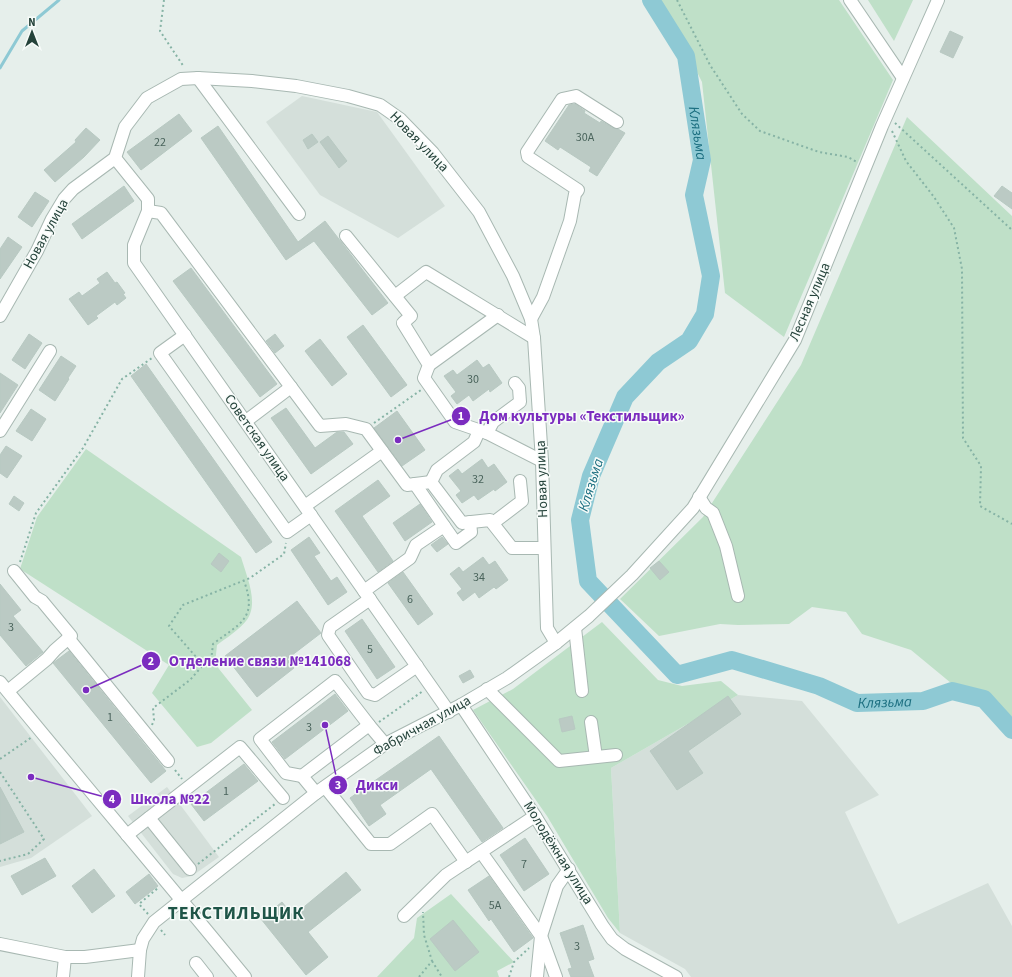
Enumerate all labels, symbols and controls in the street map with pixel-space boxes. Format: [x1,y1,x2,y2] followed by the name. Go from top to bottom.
[12,12,52,52] north arrow
[28,15,36,30] text: N
[683,105,712,162] water label: Клязьма
[385,107,453,177] street label: Новая улица
[576,129,595,146] house number: 30А
[154,134,166,151] house number: 22
[18,195,74,273] street label: Новая улица
[784,260,836,344] street label: Лесная улица
[467,371,479,388] house number: 30
[219,390,295,486] street label: Советская улица
[451,403,693,430] callout: Дом культуры «Текстильщик»
[479,406,685,427] text: Дом культуры «Текстильщик»
[458,408,464,425] text: 1
[531,440,553,518] street label: Новая улица
[573,456,609,514] water label: Клязьма
[472,471,484,488] house number: 32
[473,569,485,586] house number: 34
[407,591,413,608] house number: 6
[8,619,14,636] house number: 3
[367,641,373,658] house number: 5
[141,647,360,674] callout: Отделение связи №141068
[169,651,351,672] text: Отделение связи №141068
[148,653,154,670] text: 2
[369,691,475,761] street label: Фабричная улица
[857,691,912,713] water label: Клязьма
[107,709,113,726] house number: 1
[306,719,312,736] house number: 3
[328,772,406,799] callout: Дикси
[356,775,398,796] text: Дикси
[335,777,341,794] text: 3
[223,783,229,800] house number: 1
[102,785,218,812] callout: Школа №22
[130,789,210,810] text: Школа №22
[109,791,116,808] text: 4
[518,797,598,909] street label: Молодёжная улица
[521,856,527,873] house number: 7
[489,897,502,914] house number: 5А
[168,901,304,926] district label: ТЕКСТИЛЬЩИК
[574,938,580,955] house number: 3

